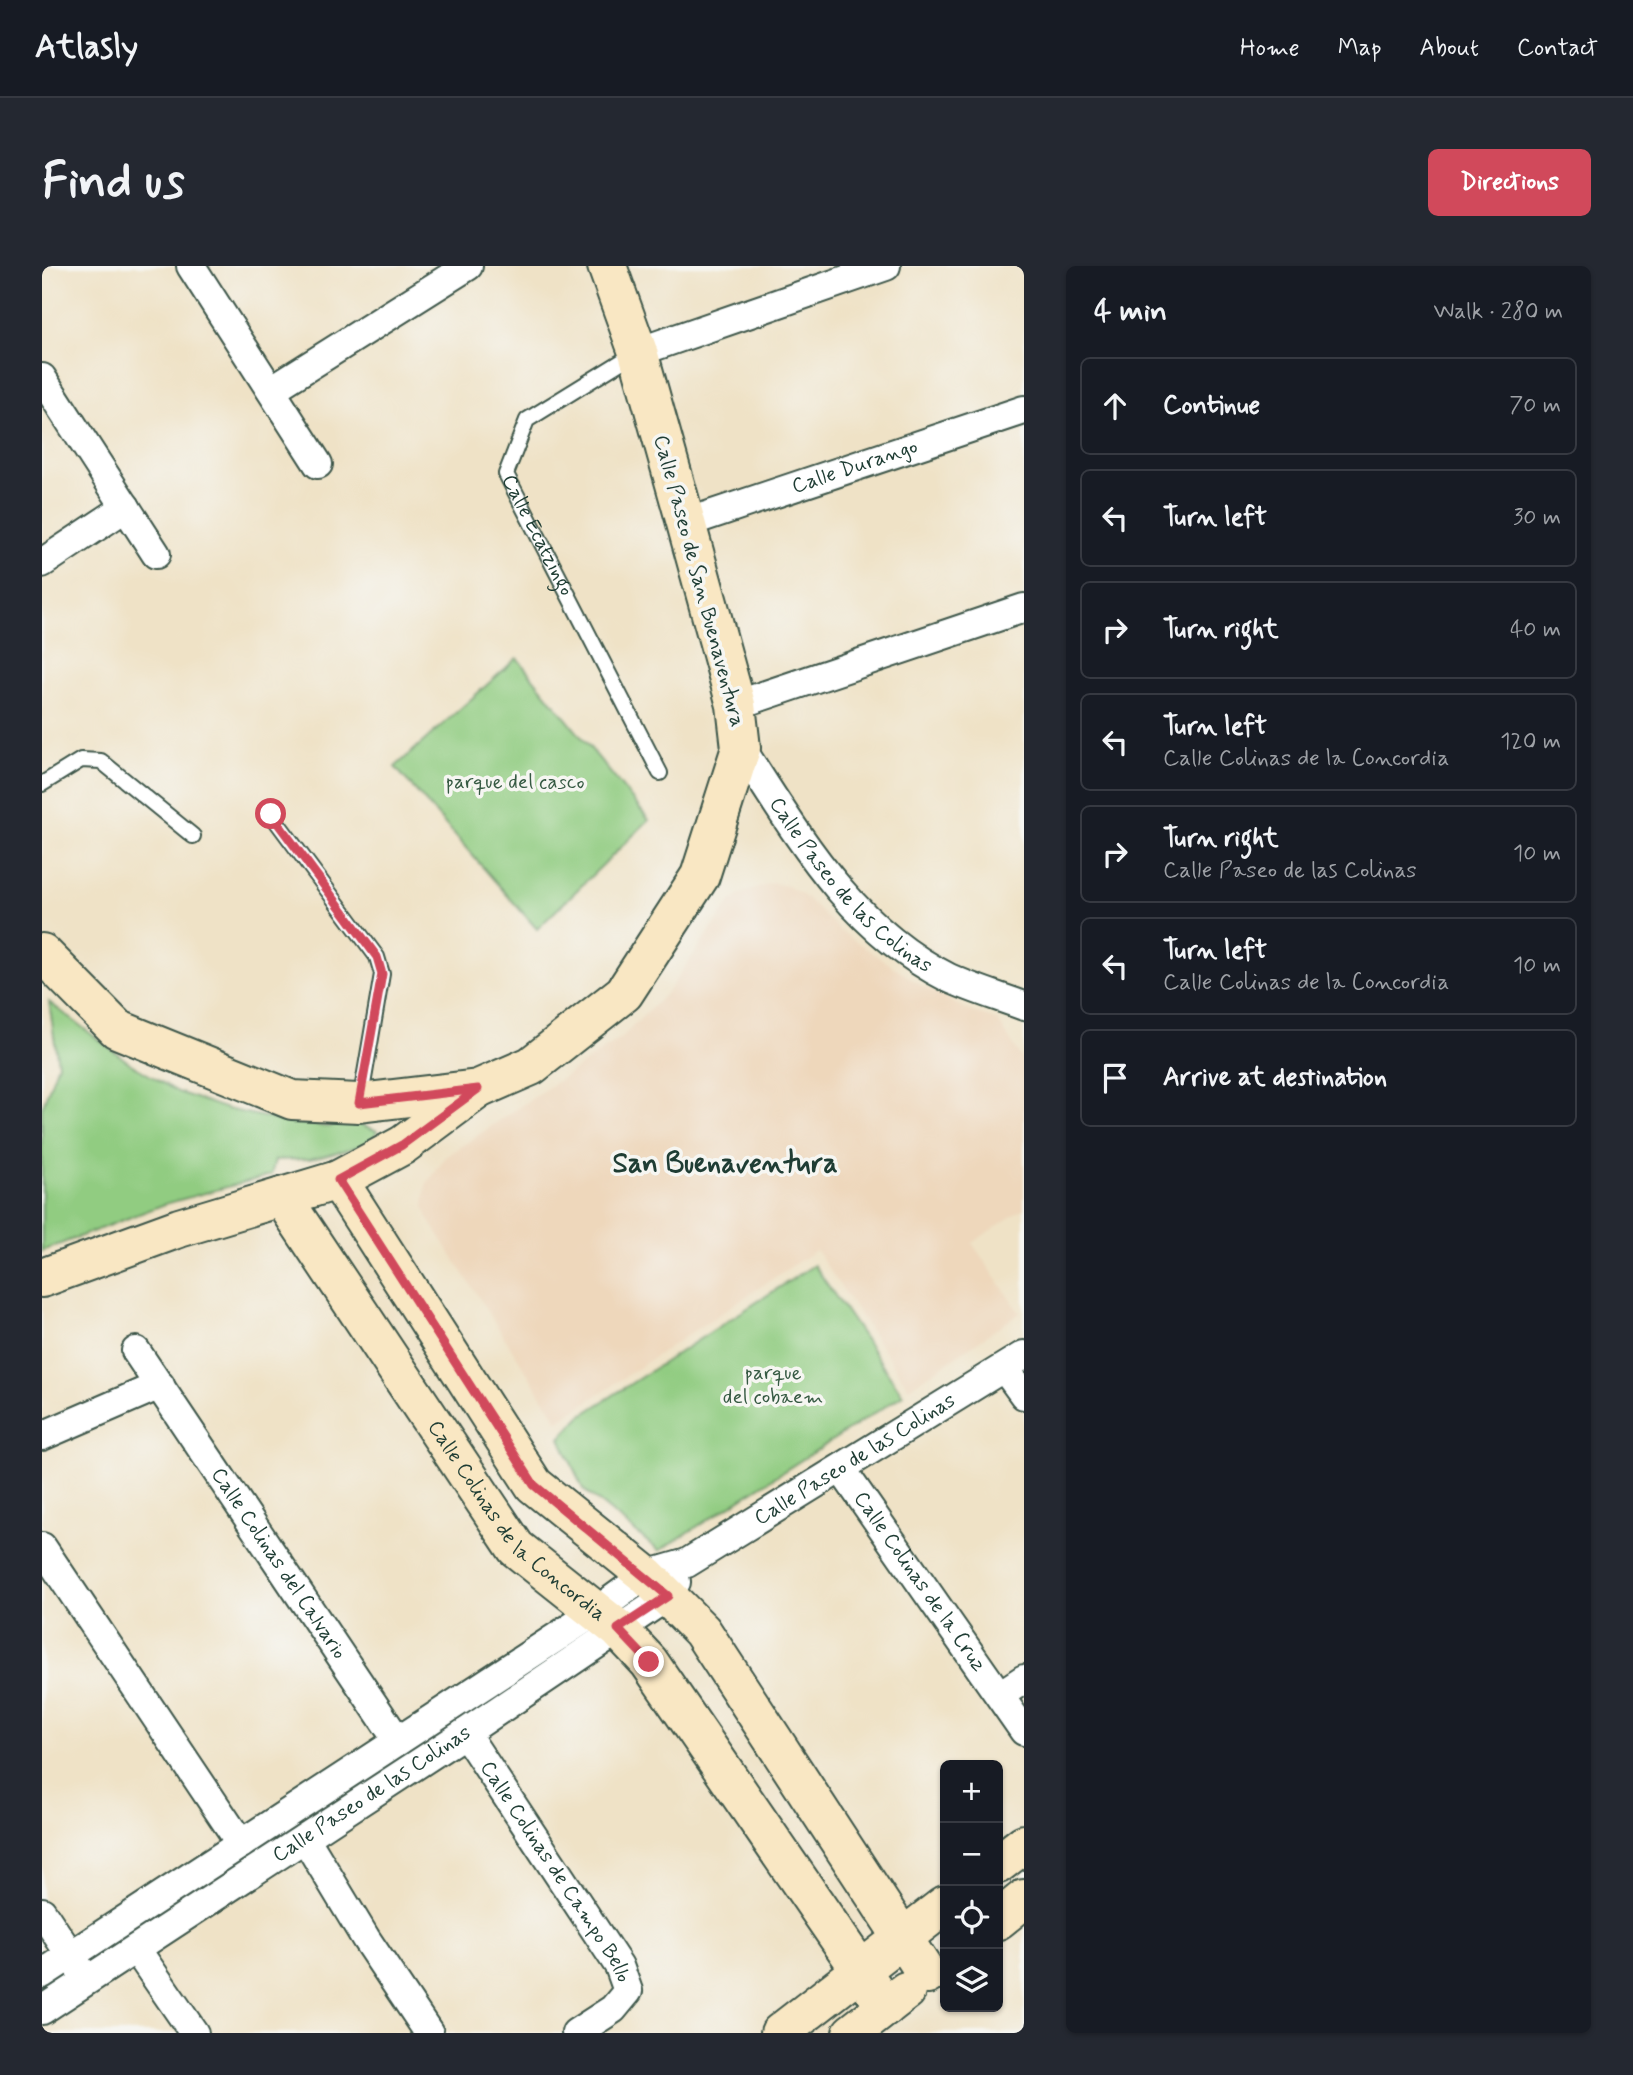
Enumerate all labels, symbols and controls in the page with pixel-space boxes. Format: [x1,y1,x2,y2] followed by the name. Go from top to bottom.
[35,26,138,70] text: Atlasly
[1240,33,1300,64] text: Home
[1338,33,1382,64] text: Map
[1420,33,1479,64] text: About
[1517,33,1598,64] text: Contact
[1428,149,1591,216] button: Directions
[42,150,185,215] text: Find us
[1094,292,1167,331] text: 4 min
[1433,297,1563,327] text: Walk · 280 m
[1096,387,1134,425] icon: ahead
[1163,389,1260,423] text: Continue
[1509,391,1561,421] text: 70 m
[646,432,752,730] street label: Calle Paseo de San Buenaventura
[788,432,921,501] street label: Calle Durango
[495,469,580,601] street label: Calle Ecatzingo
[1096,499,1134,537] icon: left
[1163,501,1267,535] text: Turn left
[1513,503,1561,533] text: 30 m
[1096,611,1134,649] icon: right
[1163,613,1279,647] text: Turn right
[1510,615,1561,645] text: 40 m
[1163,710,1267,744] text: Turn left
[1096,723,1134,761] icon: left
[1500,727,1561,757] text: 120 m
[1163,744,1449,774] text: Calle Colinas de la Concordia
[445,768,585,796] park label: parque del casco
[763,792,937,980] street label: Calle Paseo de las Colinas
[255,798,286,829] route start
[1163,822,1279,856] text: Turn right
[1096,835,1134,873] icon: right
[1513,839,1561,869] text: 10 m
[1163,856,1417,886] text: Calle Paseo de las Colinas
[1163,934,1267,968] text: Turn left
[1096,947,1134,985] icon: left
[1513,951,1561,981] text: 10 m
[1163,968,1449,998] text: Calle Colinas de la Concordia
[1096,1059,1134,1097] icon: arrive
[1163,1061,1387,1095] text: Arrive at destination
[612,1146,838,1183] district label: San Buenaventura
[723,1359,823,1411] park label: parque del cobaem
[749,1387,961,1532] street label: Calle Paseo de las Colinas
[421,1415,612,1628] street label: Calle Colinas de la Concordia
[204,1462,353,1665] street label: Calle Colinas del Calvario
[847,1486,993,1677] street label: Calle Colinas de la Cruz
[633,1646,664,1677] route end
[267,1719,476,1869] street label: Calle Paseo de las Colinas
[473,1756,638,1986] street label: Calle Colinas de Campo Bello
[940,1760,1003,2012] map controls
[940,1760,1003,1823] button: +
[940,1823,1003,1886] button: −
[940,1886,1003,1949] button: locate
[940,1949,1003,2012] button: layers

